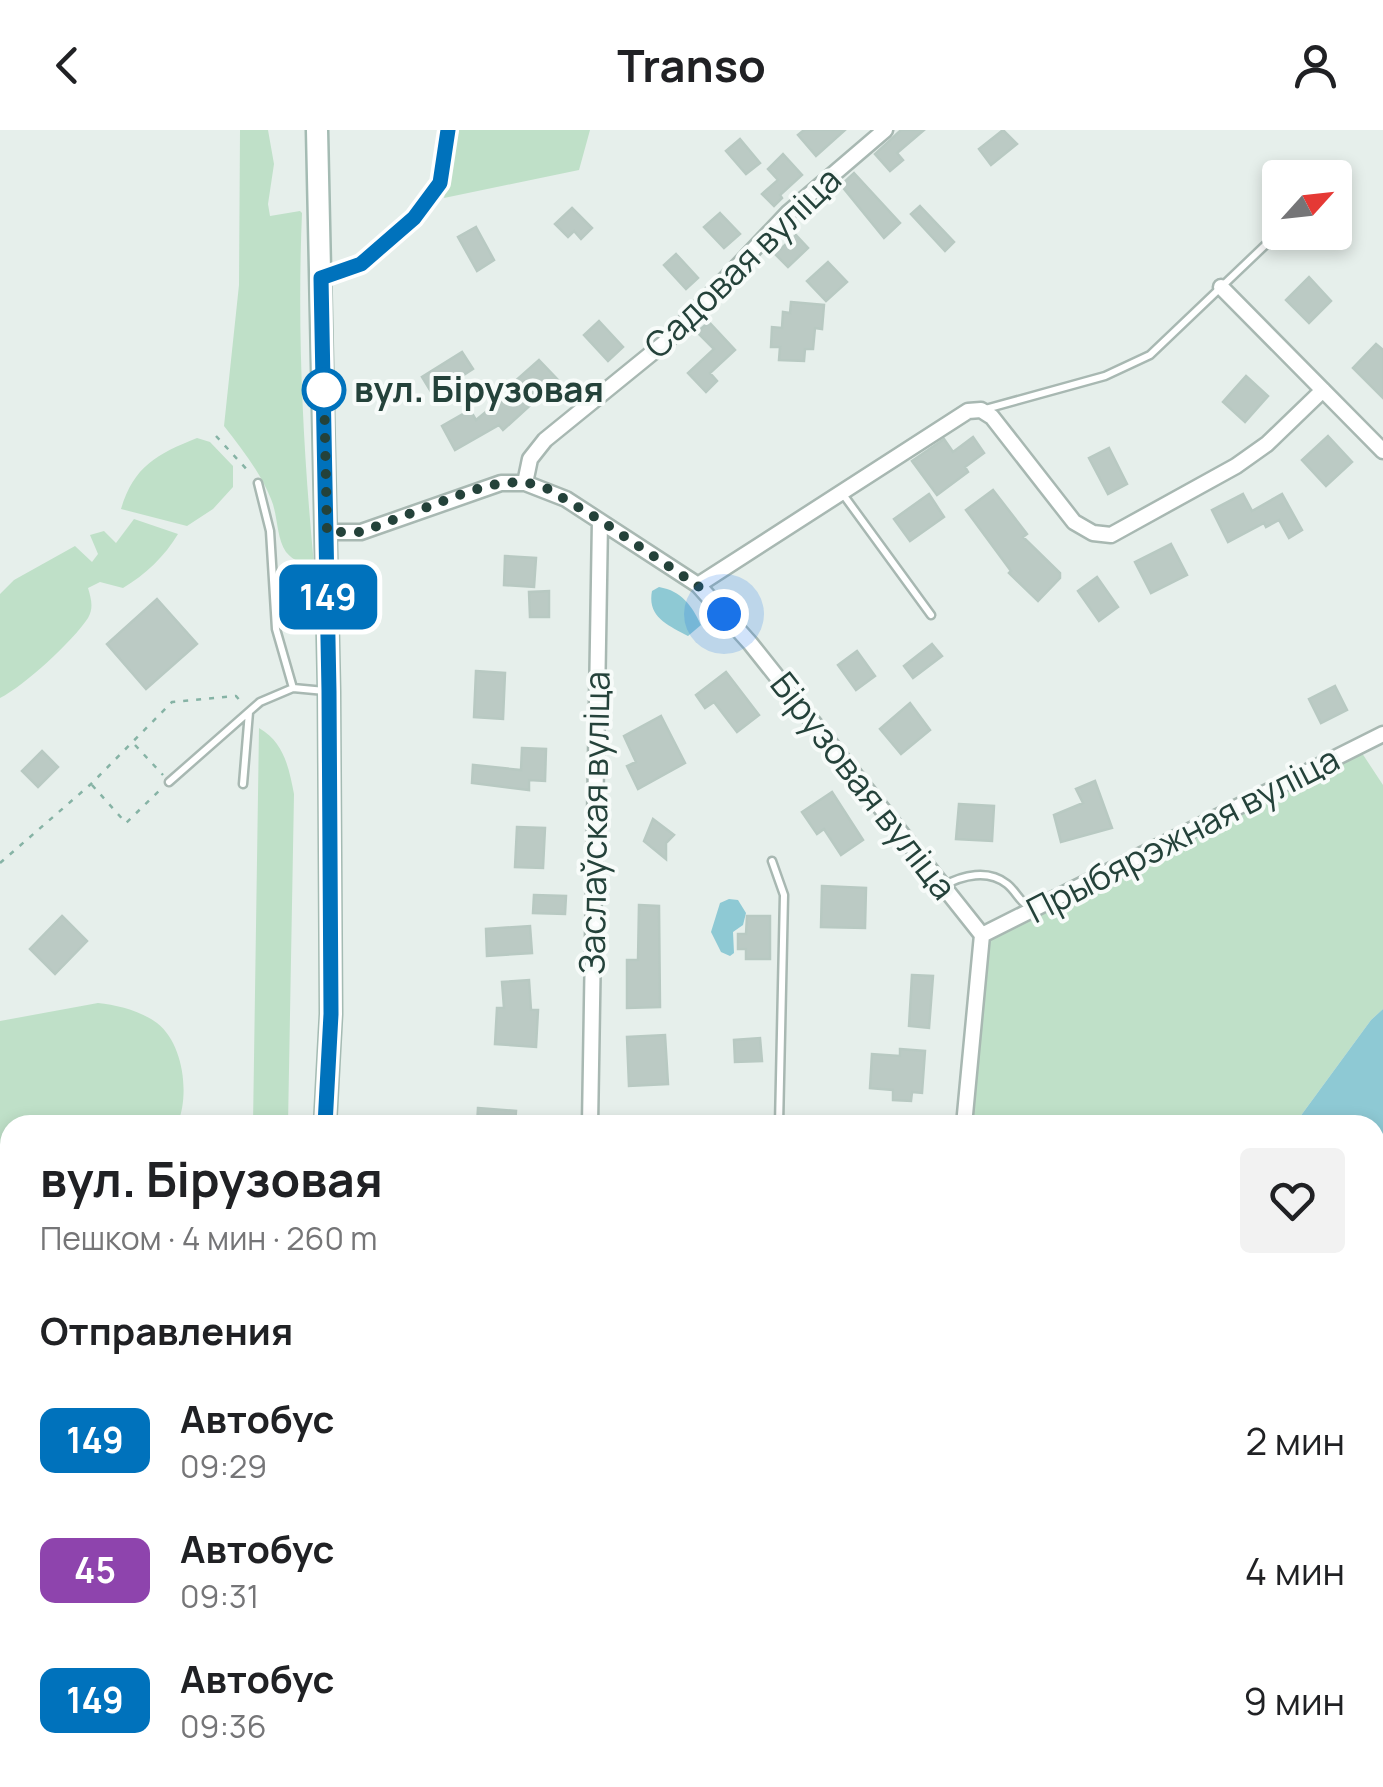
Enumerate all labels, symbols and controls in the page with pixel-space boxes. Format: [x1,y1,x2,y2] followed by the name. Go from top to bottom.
[617,34,766,96] text: Transo
[40,38,95,93] icon: back
[1288,38,1343,93] icon: person
[633,156,851,369] street label: Садовая вуліца
[1262,160,1352,250] north arrow
[1262,160,1352,250] map controls
[354,365,604,413] place label: вул. Бірузовая
[303,369,345,411] marker: вул. Бірузовая
[270,564,386,630] line badge: 149
[299,573,357,621] text: 149
[699,589,749,639] your location
[760,662,968,909] street label: Бірузовая вуліца
[567,671,621,975] street label: Заслаўская вуліца
[1018,734,1347,934] street label: Прыбярэжная вуліца
[40,1146,383,1211] text: вул. Бірузовая
[1240,1148,1345,1253] button: heart
[40,1216,377,1260] text: Пешком · 4 мин · 260 m
[40,1304,293,1356] text: Отправления
[180,1392,334,1444] text: Автобус
[1245,1414,1345,1466] text: 2 мин
[66,1416,124,1464] text: 149
[180,1444,267,1488] text: 09:29
[180,1522,334,1574] text: Автобус
[1245,1544,1345,1596] text: 4 мин
[74,1546,116,1594] text: 45
[180,1574,259,1618] text: 09:31
[180,1652,334,1704] text: Автобус
[1243,1674,1345,1726] text: 9 мин
[66,1676,124,1724] text: 149
[180,1704,267,1748] text: 09:36

